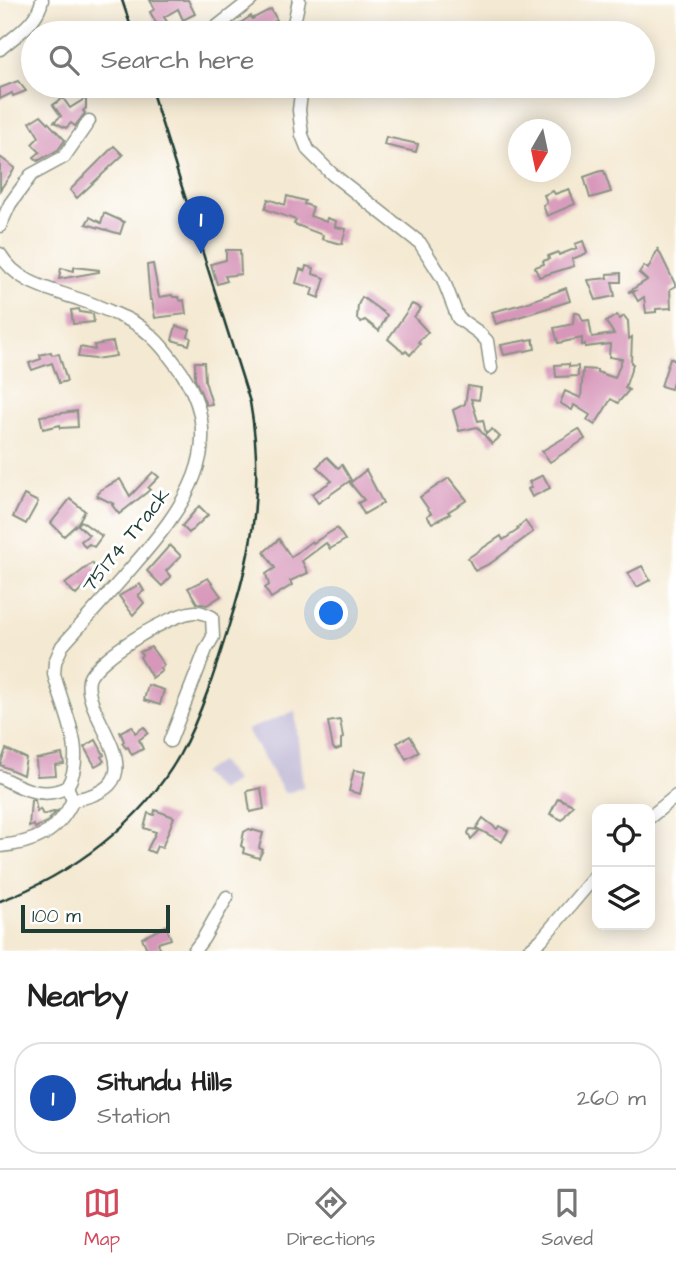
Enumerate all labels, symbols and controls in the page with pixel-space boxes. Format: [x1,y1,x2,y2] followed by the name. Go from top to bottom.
[21,21,655,98] search box
[45,41,83,79] icon: search
[101,42,254,78] text: Search here
[508,119,571,182] north arrow
[178,196,224,254] pin: 1
[75,481,177,599] street label: 75174 Track
[314,596,348,630] your location
[592,804,655,930] map controls
[592,804,655,867] button: locate
[592,867,655,930] button: layers
[21,902,170,934] scale bar
[32,903,81,930] text: 100 m
[28,976,128,1018] text: Nearby
[97,1064,232,1100] text: Situndu Hills
[52,1082,54,1114] text: 1
[577,1082,646,1114] text: 260 m
[97,1100,170,1132] text: Station
[83,1184,121,1253] tab: Map
[287,1184,375,1253] tab: Directions
[541,1184,593,1253] tab: Saved

